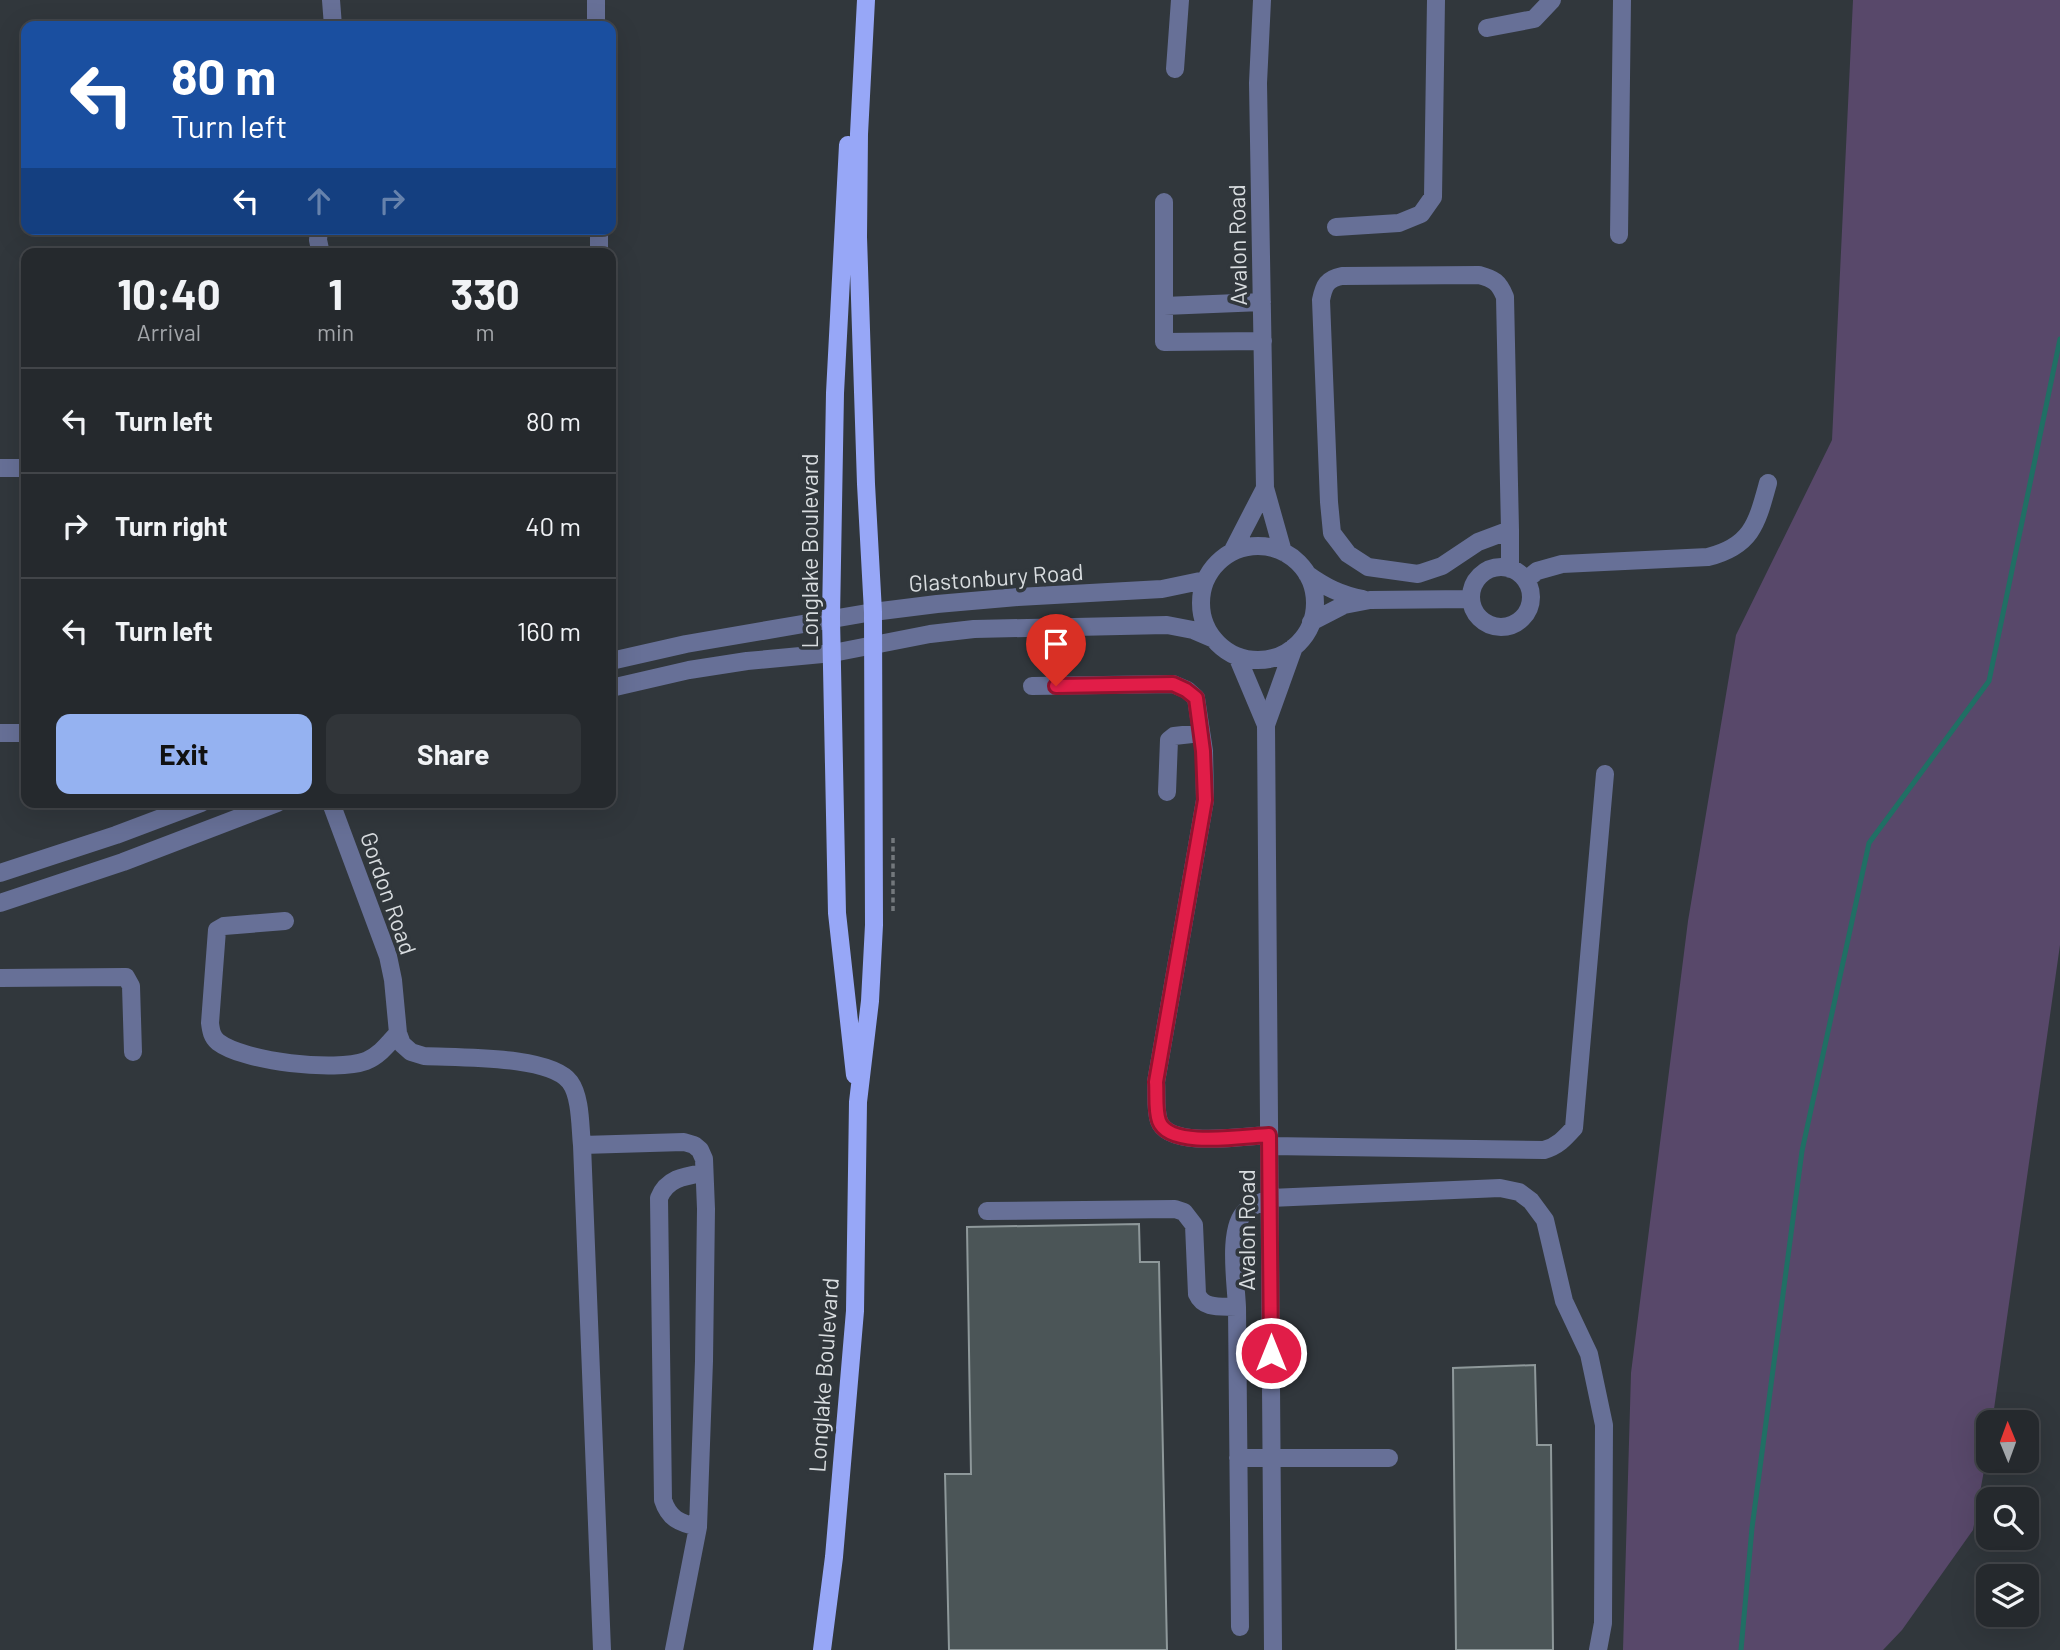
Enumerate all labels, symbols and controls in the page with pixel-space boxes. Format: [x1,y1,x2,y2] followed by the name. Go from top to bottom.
[171,46,276,105] text: 80 m
[56,49,147,140] icon: left
[171,106,288,144] text: Turn left
[227,182,265,220] icon: left
[300,182,338,220] icon: ahead
[373,182,411,220] icon: right
[1222,184,1252,306] street label: Avalon Road
[117,268,221,318] text: 10:40
[328,268,343,318] text: 1
[450,268,520,318] text: 330
[137,318,201,346] text: Arrival
[317,318,354,346] text: min
[476,318,495,346] text: m
[56,402,94,440] icon: left
[115,405,213,436] text: Turn left
[526,405,581,436] text: 80 m
[795,453,823,649] street label: Longlake Boulevard
[56,507,94,545] icon: right
[115,510,228,541] text: Turn right
[525,510,581,541] text: 40 m
[908,557,1084,597] street label: Glastonbury Road
[56,612,94,650] icon: left
[1026,614,1086,686] pin
[115,615,213,646] text: Turn left
[517,615,581,646] text: 160 m
[1037,625,1075,663] icon: arrive
[56,714,312,794] button: Exit
[326,714,581,794] button: Share
[355,828,423,958] street label: Gordon Road
[1232,1169,1260,1291] street label: Avalon Road
[802,1277,844,1473] street label: Longlake Boulevard
[1234,1316,1308,1390] position arrow
[1976,1410,2039,1474] north arrow
[1976,1410,2039,1627] map controls
[1976,1487,2039,1550] button: search
[1976,1564,2039,1627] button: layers

